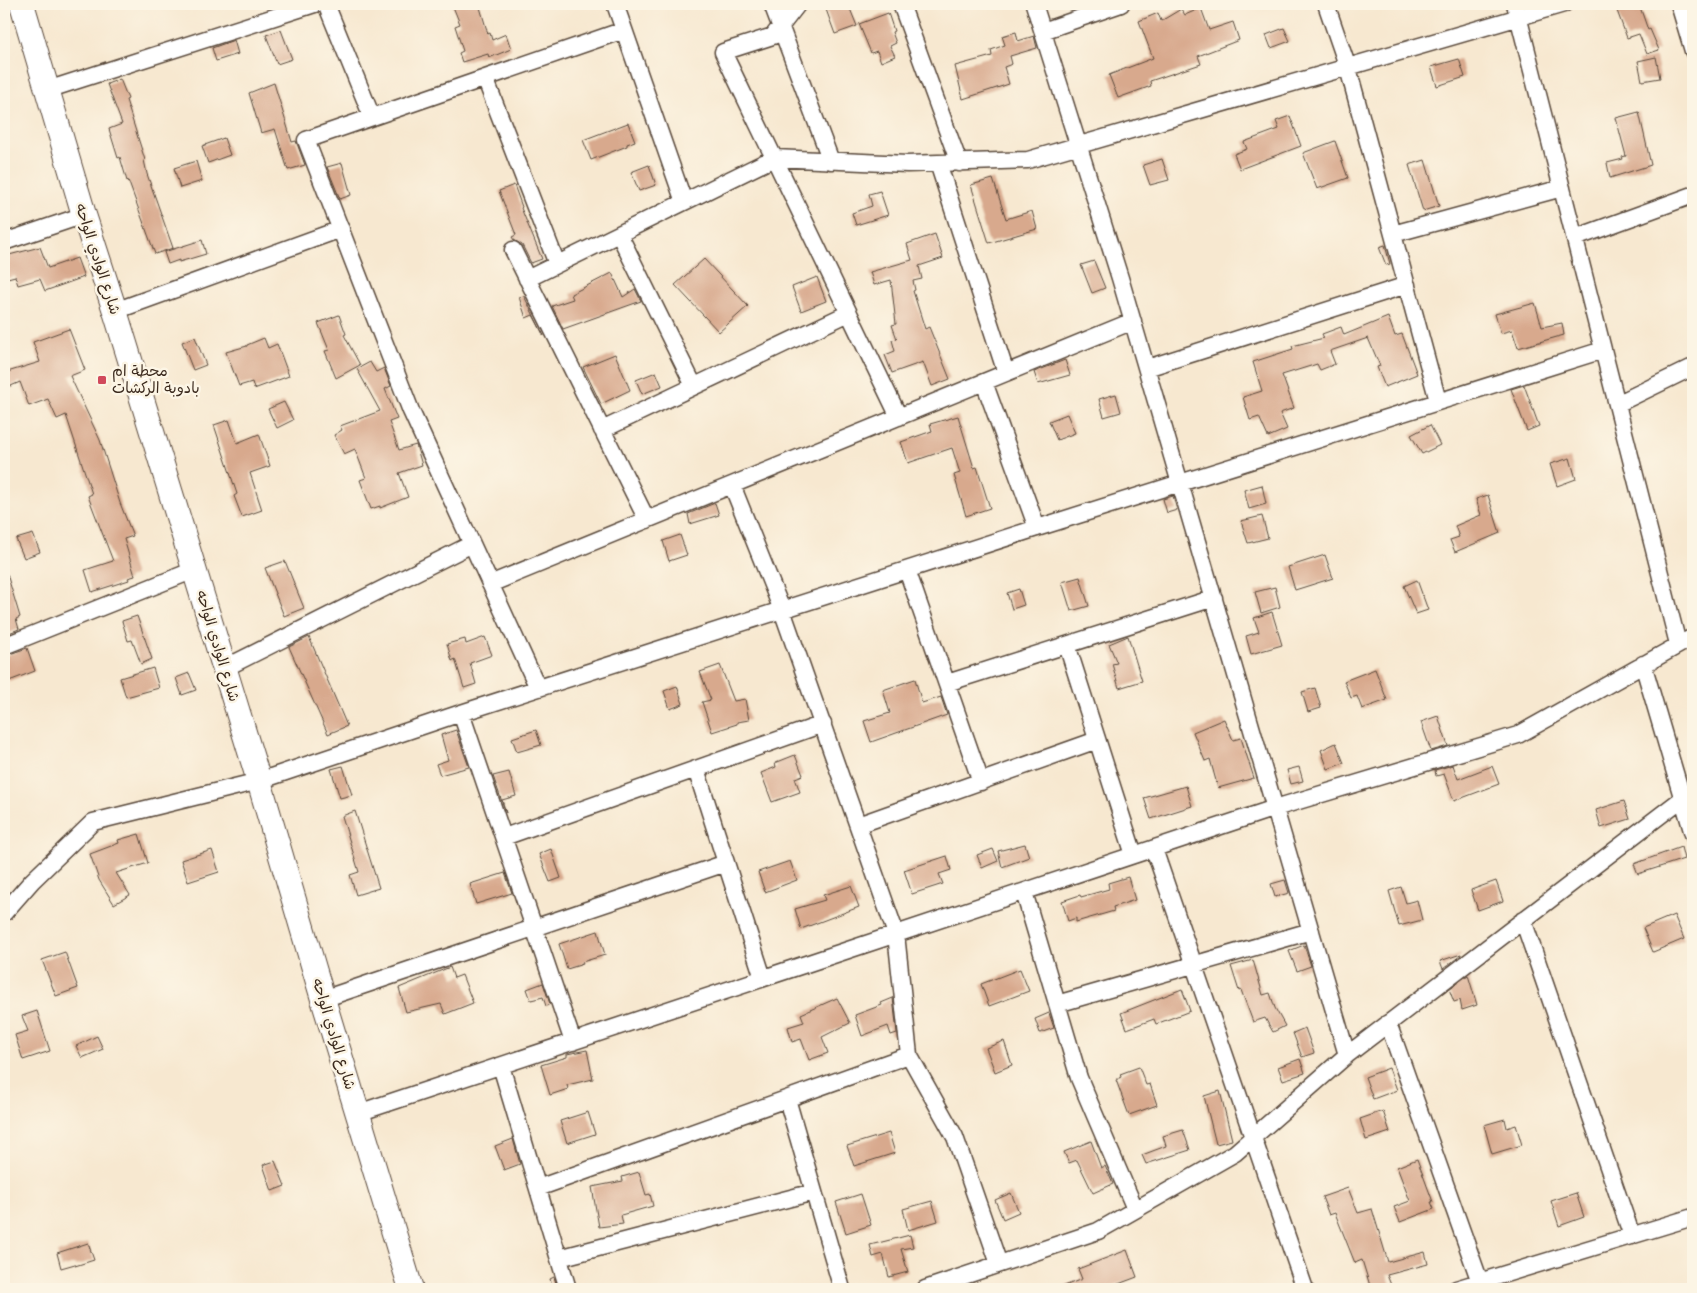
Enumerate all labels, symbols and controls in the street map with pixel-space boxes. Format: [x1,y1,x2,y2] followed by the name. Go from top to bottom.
[70,200,128,317] street label: شارع الوادي الواحه
[112,358,200,398] place label: محطة ام بادوبة الركشات
[96,374,108,386] marker: محطة ام بادوبة الركشات
[191,587,247,704] street label: شارع الوادي الواحه
[307,975,363,1092] street label: شارع الوادي الواحه

